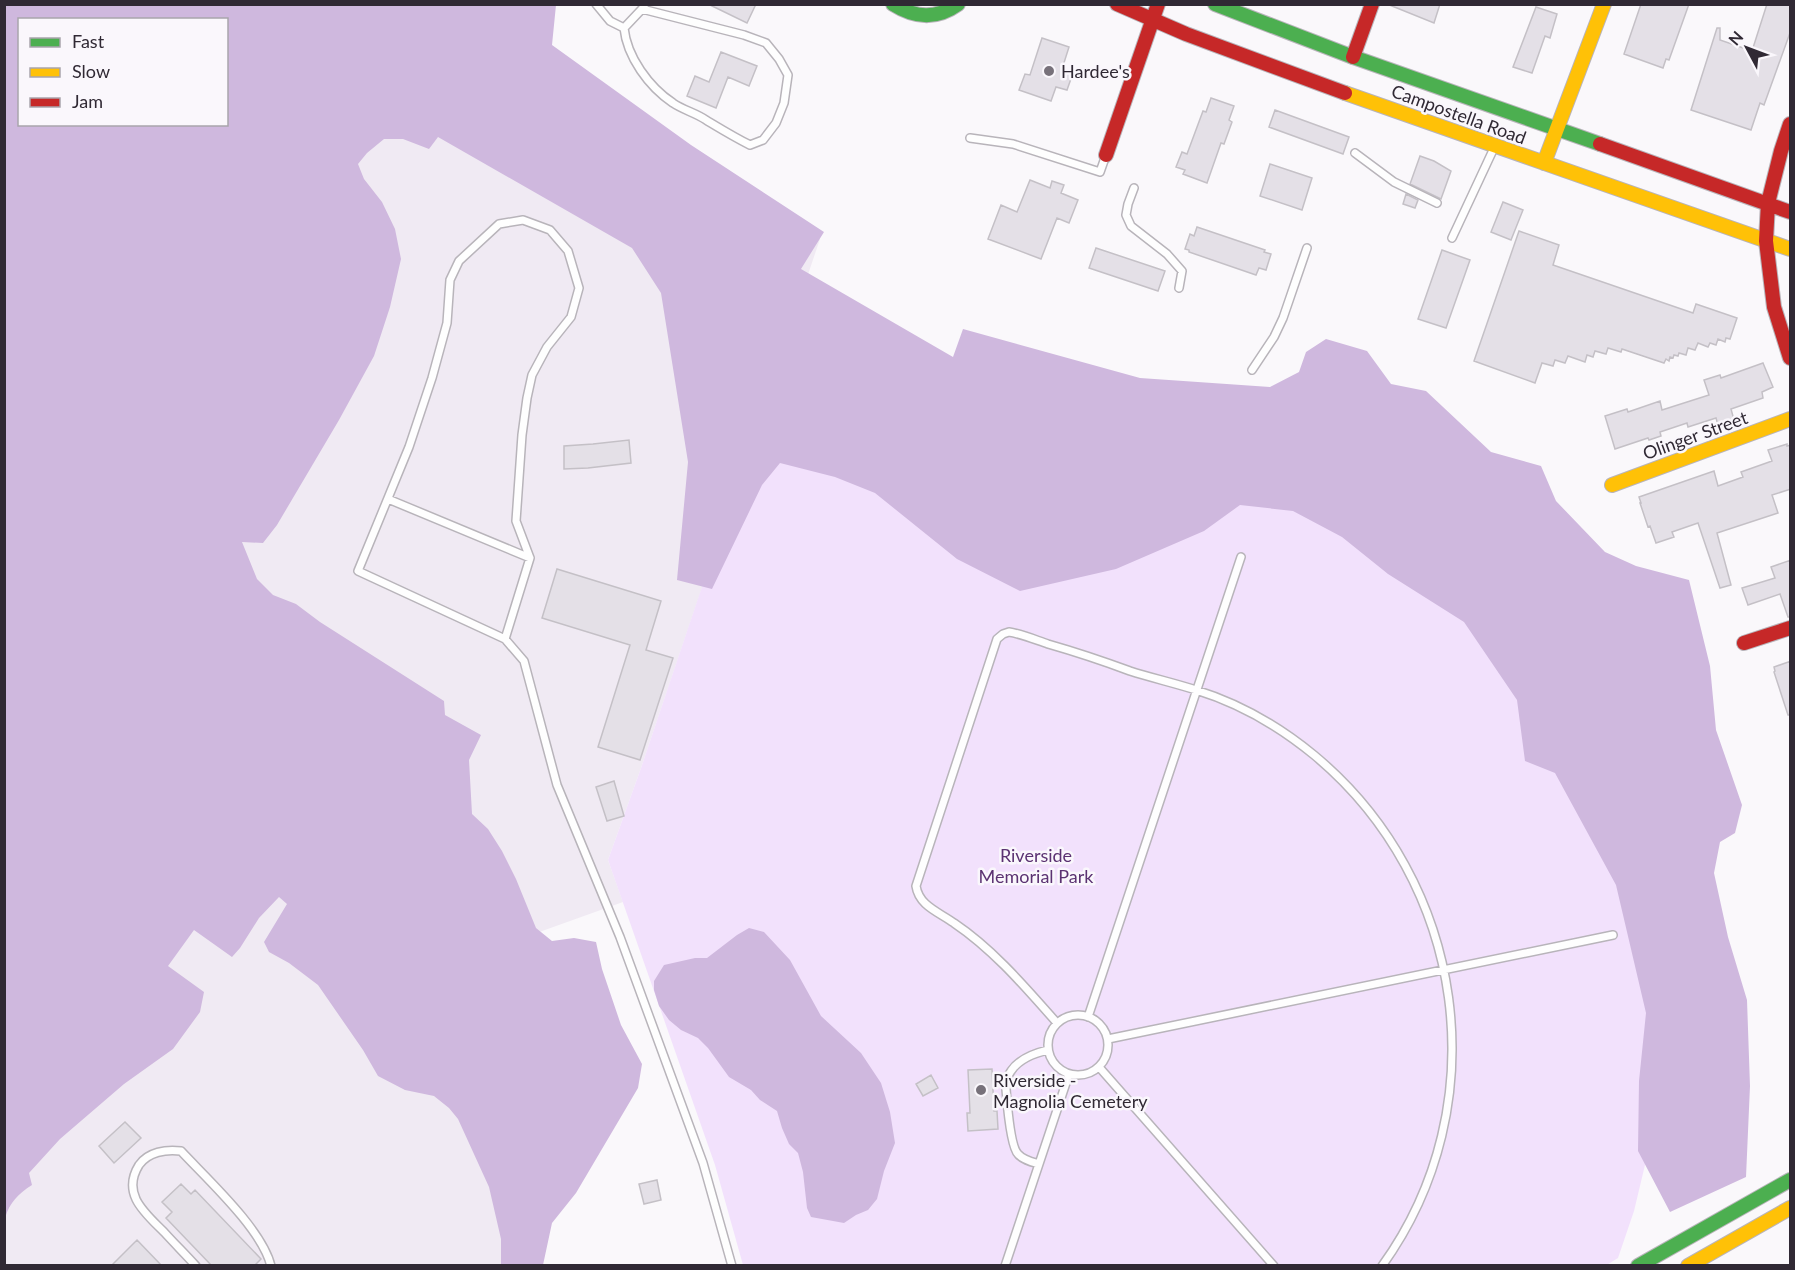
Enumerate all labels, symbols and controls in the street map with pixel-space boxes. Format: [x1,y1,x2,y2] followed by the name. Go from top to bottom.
[18,18,228,126] legend
[1717,18,1777,78] north arrow
[1724,27,1747,49] text: N
[72,30,105,52] text: Fast
[72,60,110,82] text: Slow
[1061,60,1130,82] place label: Hardee's
[1042,64,1056,78] marker: Hardee's
[1389,79,1529,149] street label: Campostella Road
[72,90,103,112] text: Jam
[1640,406,1751,464] street label: Olinger Street
[979,844,1094,887] park label: Riverside Memorial Park
[993,1069,1148,1112] place label: Riverside - Magnolia Cemetery
[974,1083,988,1097] marker: Riverside - Magnolia Cemetery

